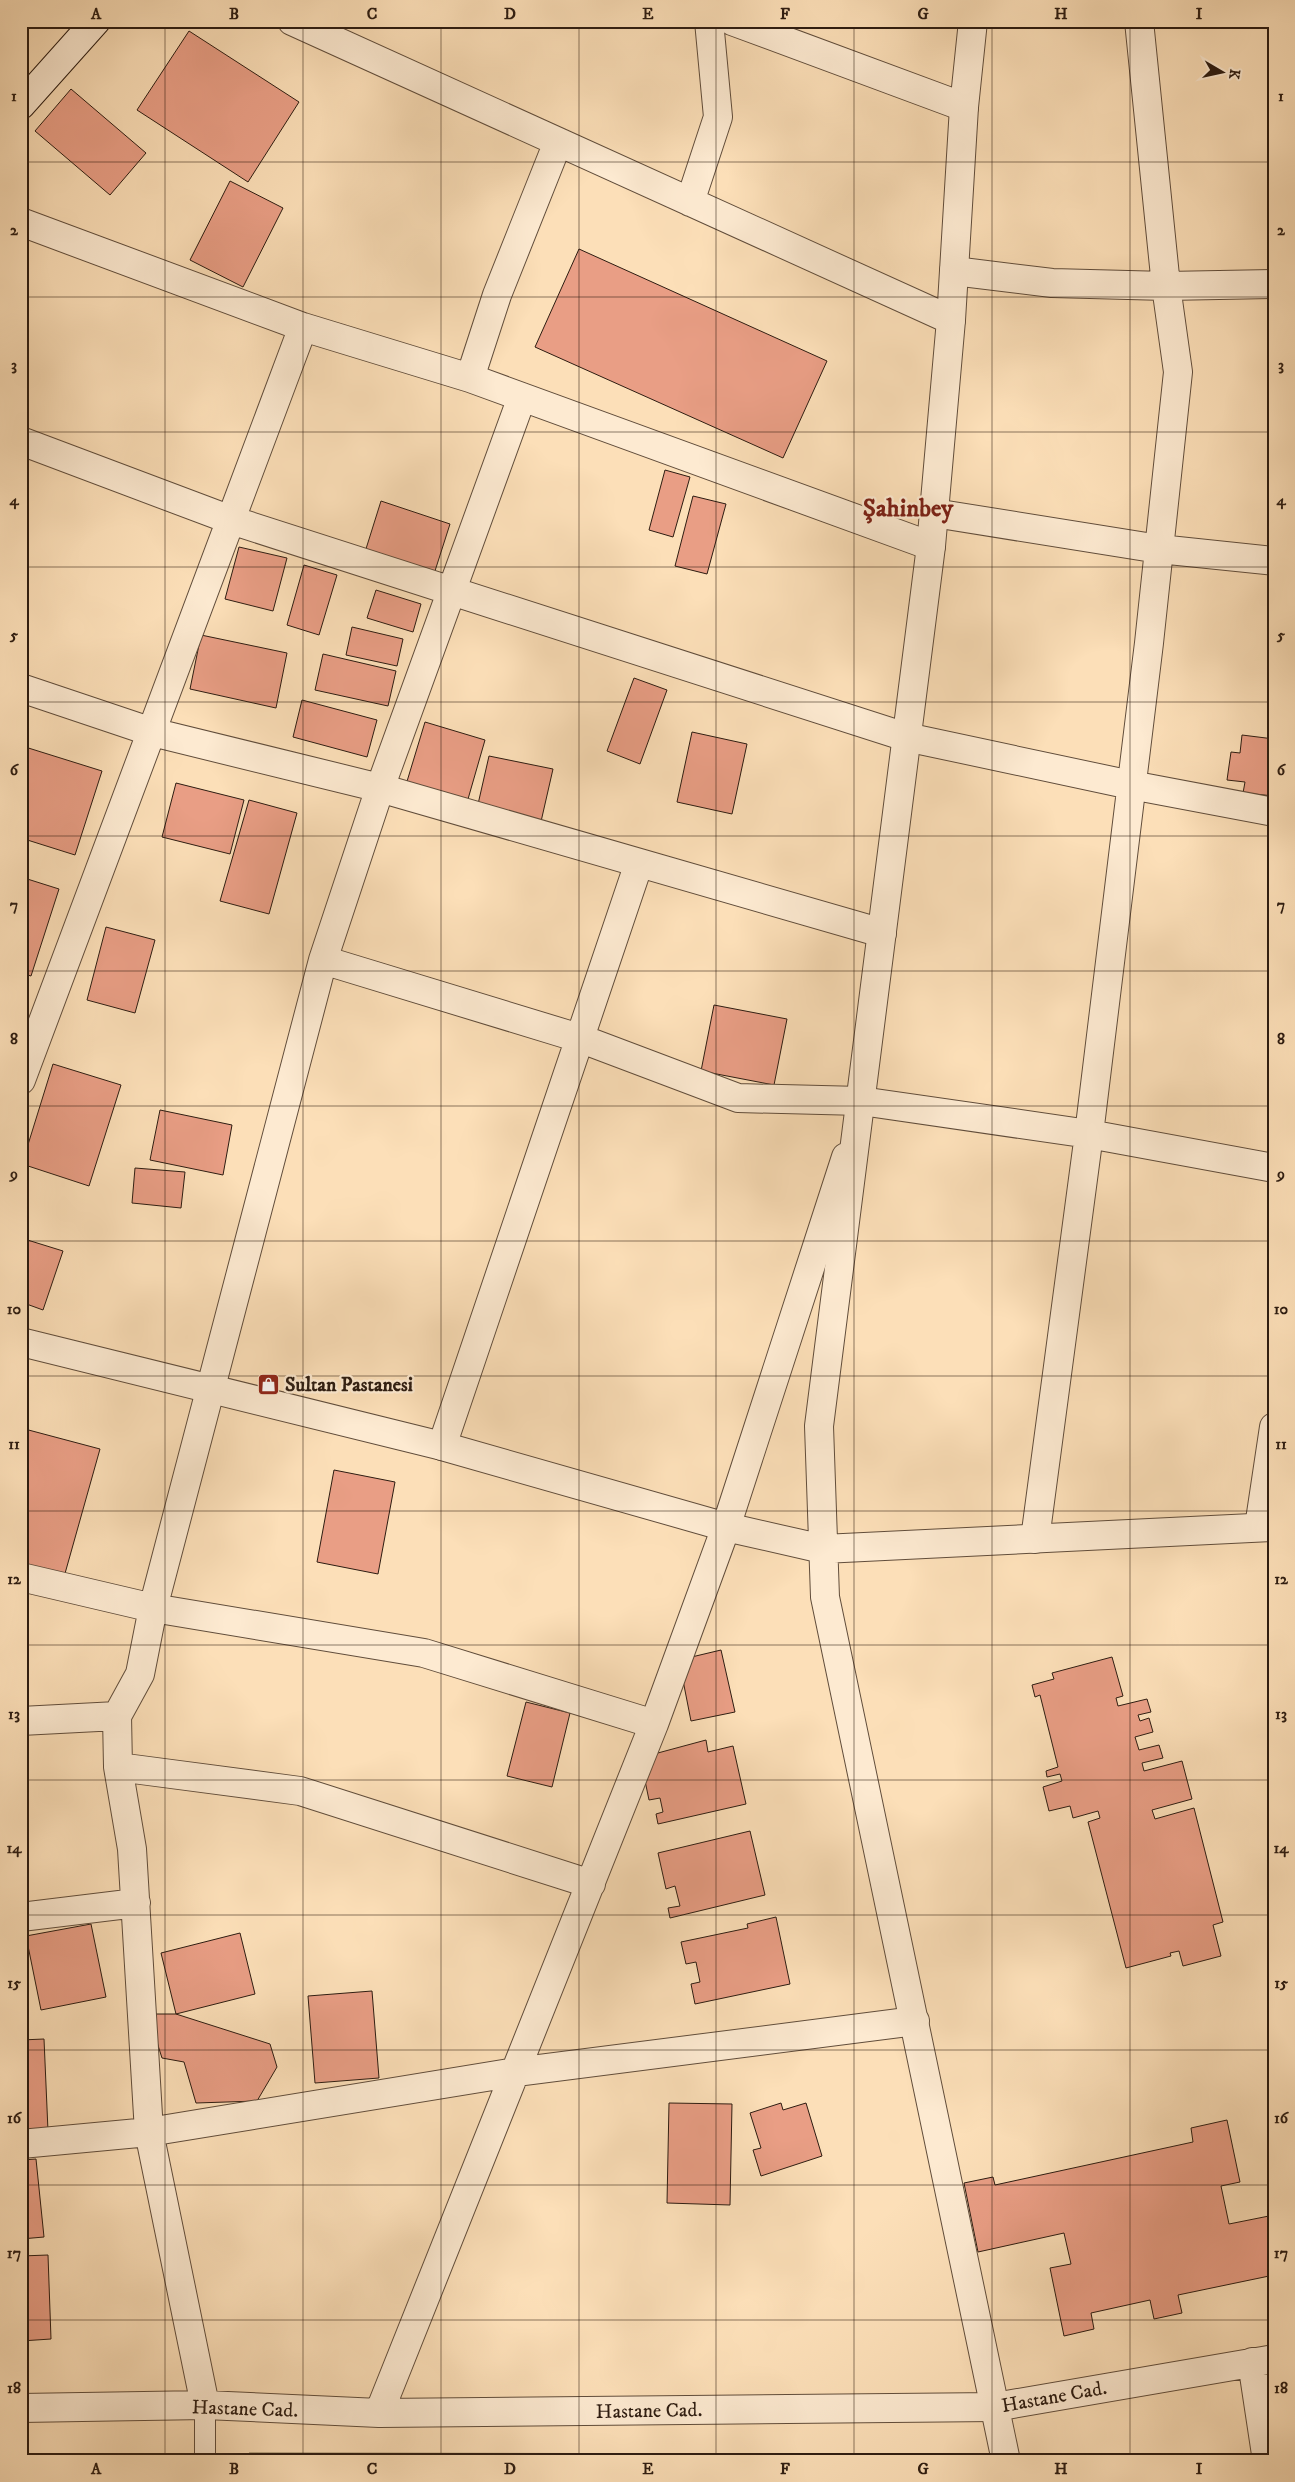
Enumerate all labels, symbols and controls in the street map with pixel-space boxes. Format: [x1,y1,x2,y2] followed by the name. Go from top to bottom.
[90,4,102,24] text: A
[229,4,239,24] text: B
[367,4,377,24] text: C
[504,4,516,24] text: D
[642,4,654,24] text: E
[780,4,790,24] text: F
[917,4,929,24] text: G
[1054,4,1068,24] text: H
[1196,4,1203,24] text: I
[1198,48,1248,98] north arrow
[1224,68,1244,81] text: K
[11,86,17,106] text: 1
[1278,86,1284,106] text: 1
[10,220,19,240] text: 2
[1277,220,1286,240] text: 2
[11,355,17,375] text: 3
[1278,355,1284,375] text: 3
[8,490,19,510] text: 4
[1275,490,1286,510] text: 4
[863,493,954,524] district label: Şahinbey
[9,625,18,645] text: 5
[1276,625,1285,645] text: 5
[10,760,20,780] text: 6
[1277,760,1287,780] text: 6
[10,895,18,915] text: 7
[1277,895,1285,915] text: 7
[10,1029,18,1049] text: 8
[1277,1029,1285,1049] text: 8
[9,1164,18,1184] text: 9
[1276,1164,1285,1184] text: 9
[7,1299,22,1319] text: 10
[1274,1299,1289,1319] text: 10
[257,1372,281,1396] shop icon: Sultan Pastanesi
[285,1373,413,1398] place label: Sultan Pastanesi
[8,1434,20,1454] text: 11
[1275,1434,1287,1454] text: 11
[7,1569,22,1589] text: 12
[1274,1569,1289,1589] text: 12
[8,1704,20,1724] text: 13
[1275,1704,1287,1724] text: 13
[6,1838,22,1858] text: 14
[1273,1838,1289,1858] text: 14
[7,1973,21,1993] text: 15
[1274,1973,1288,1993] text: 15
[7,2108,23,2128] text: 16
[1274,2108,1290,2128] text: 16
[7,2243,21,2263] text: 17
[1274,2243,1288,2263] text: 17
[1000,2376,1109,2419] street label: Hastane Cad.
[7,2378,21,2398] text: 18
[1274,2378,1288,2398] text: 18
[191,2395,299,2424] street label: Hastane Cad.
[596,2398,703,2425] street label: Hastane Cad.
[90,2459,102,2479] text: A
[229,2459,239,2479] text: B
[367,2459,377,2479] text: C
[504,2459,516,2479] text: D
[642,2459,654,2479] text: E
[780,2459,790,2479] text: F
[917,2459,929,2479] text: G
[1054,2459,1068,2479] text: H
[1196,2459,1203,2479] text: I

